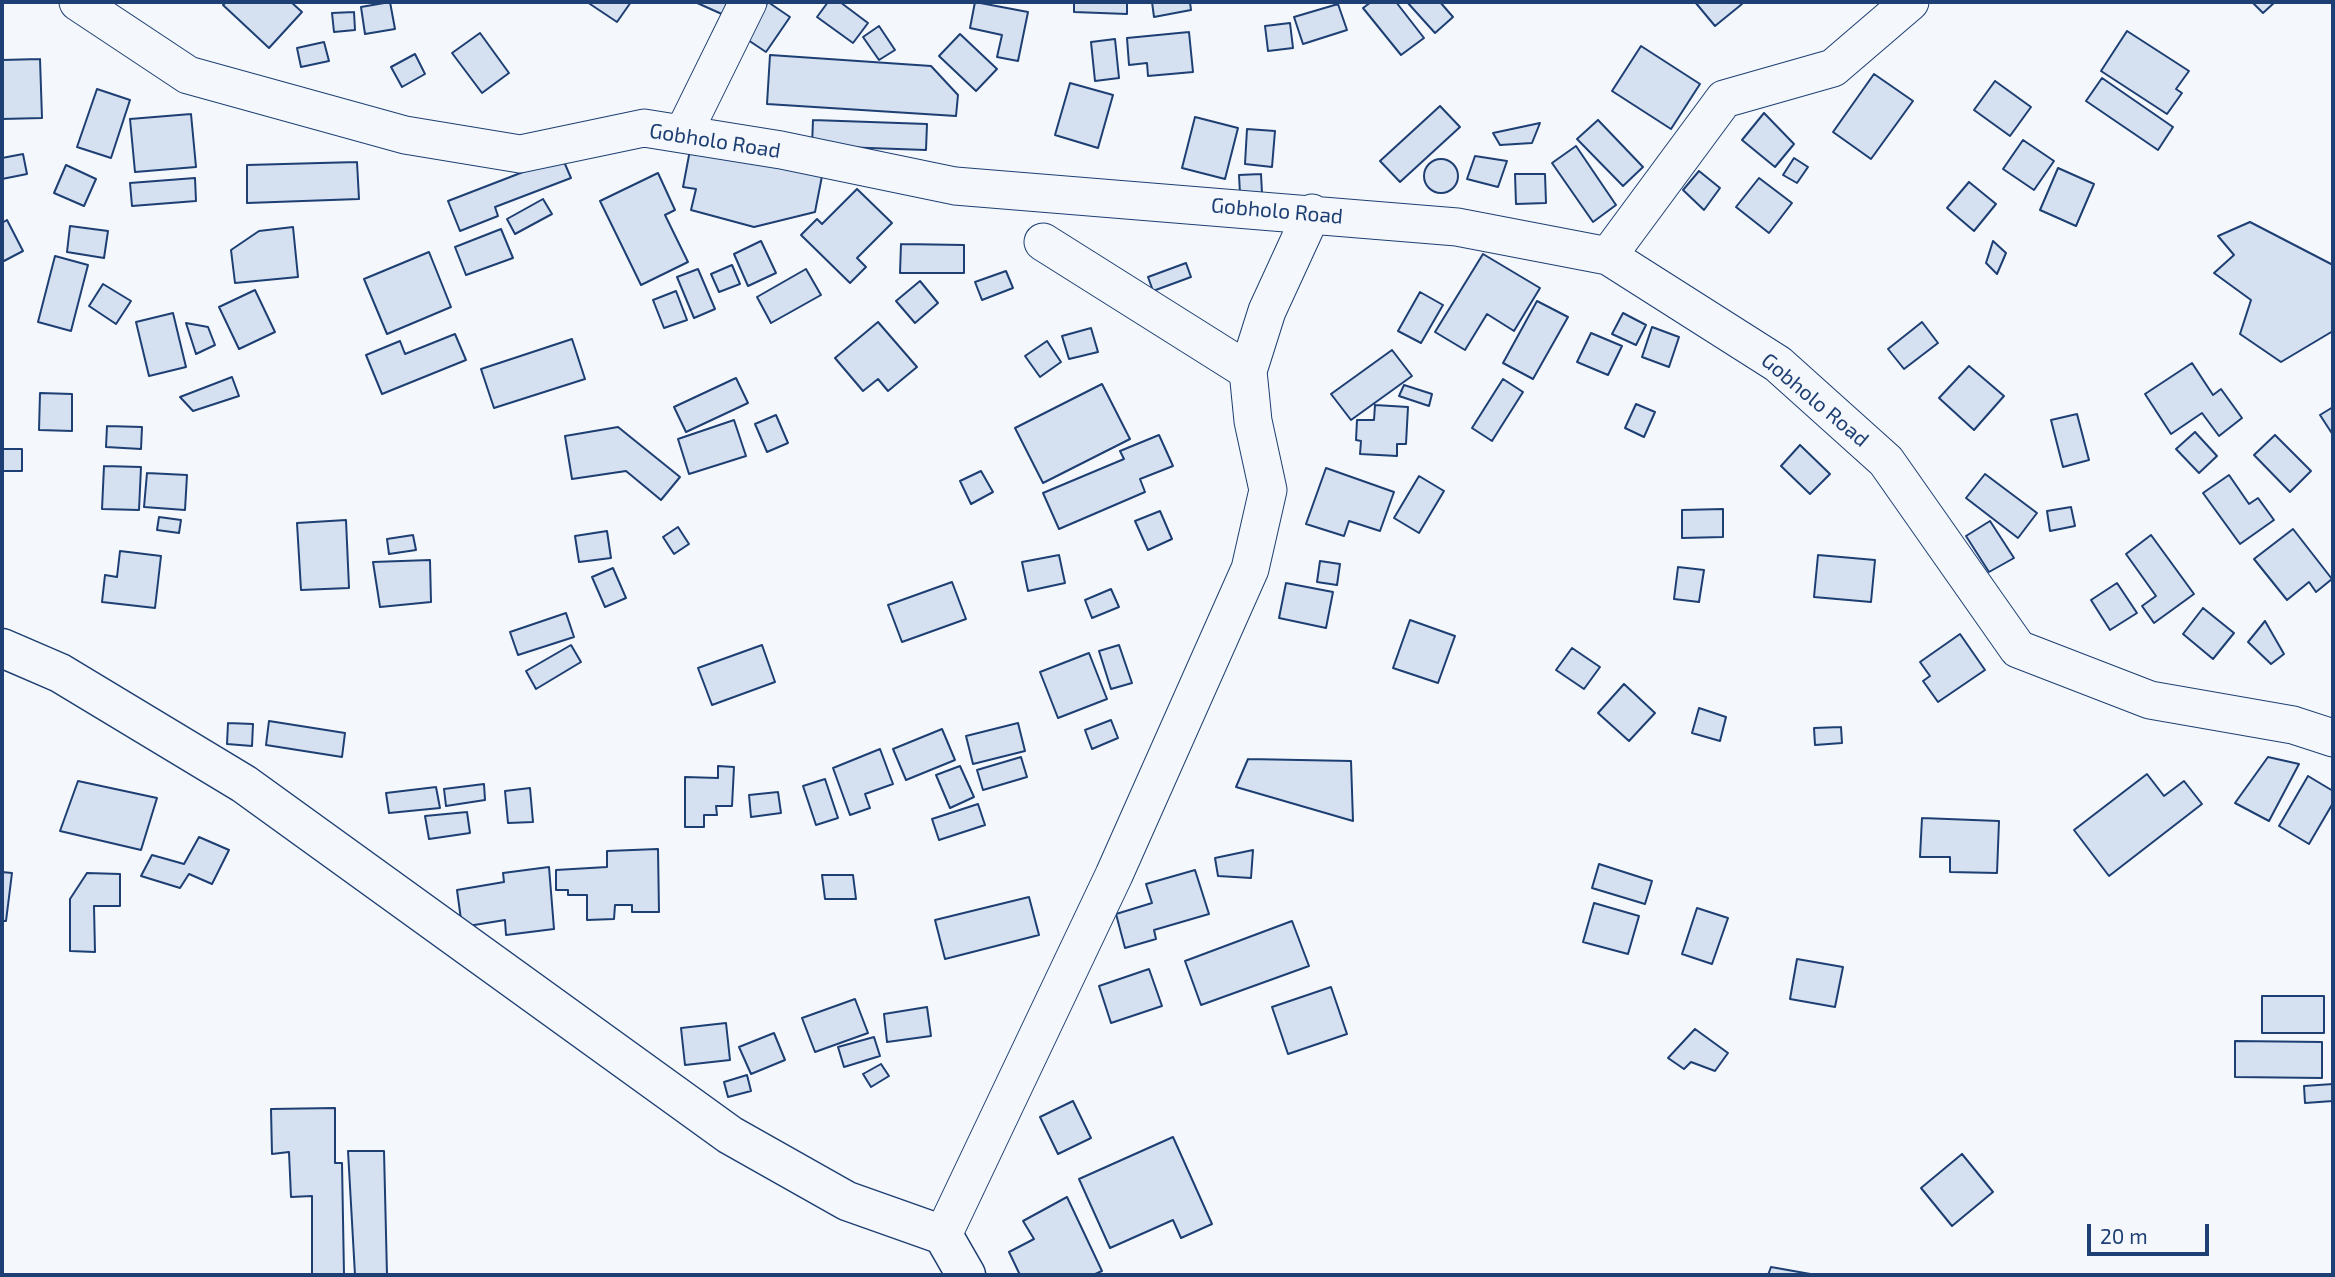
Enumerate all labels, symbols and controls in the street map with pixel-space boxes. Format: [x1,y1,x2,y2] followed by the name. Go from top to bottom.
[648,118,782,164] street label: Gobholo Road
[1210,193,1344,229] street label: Gobholo Road
[1756,348,1874,452] street label: Gobholo Road
[2090,1210,2212,1254] scale bar
[2100,1223,2148,1248] text: 20 m

